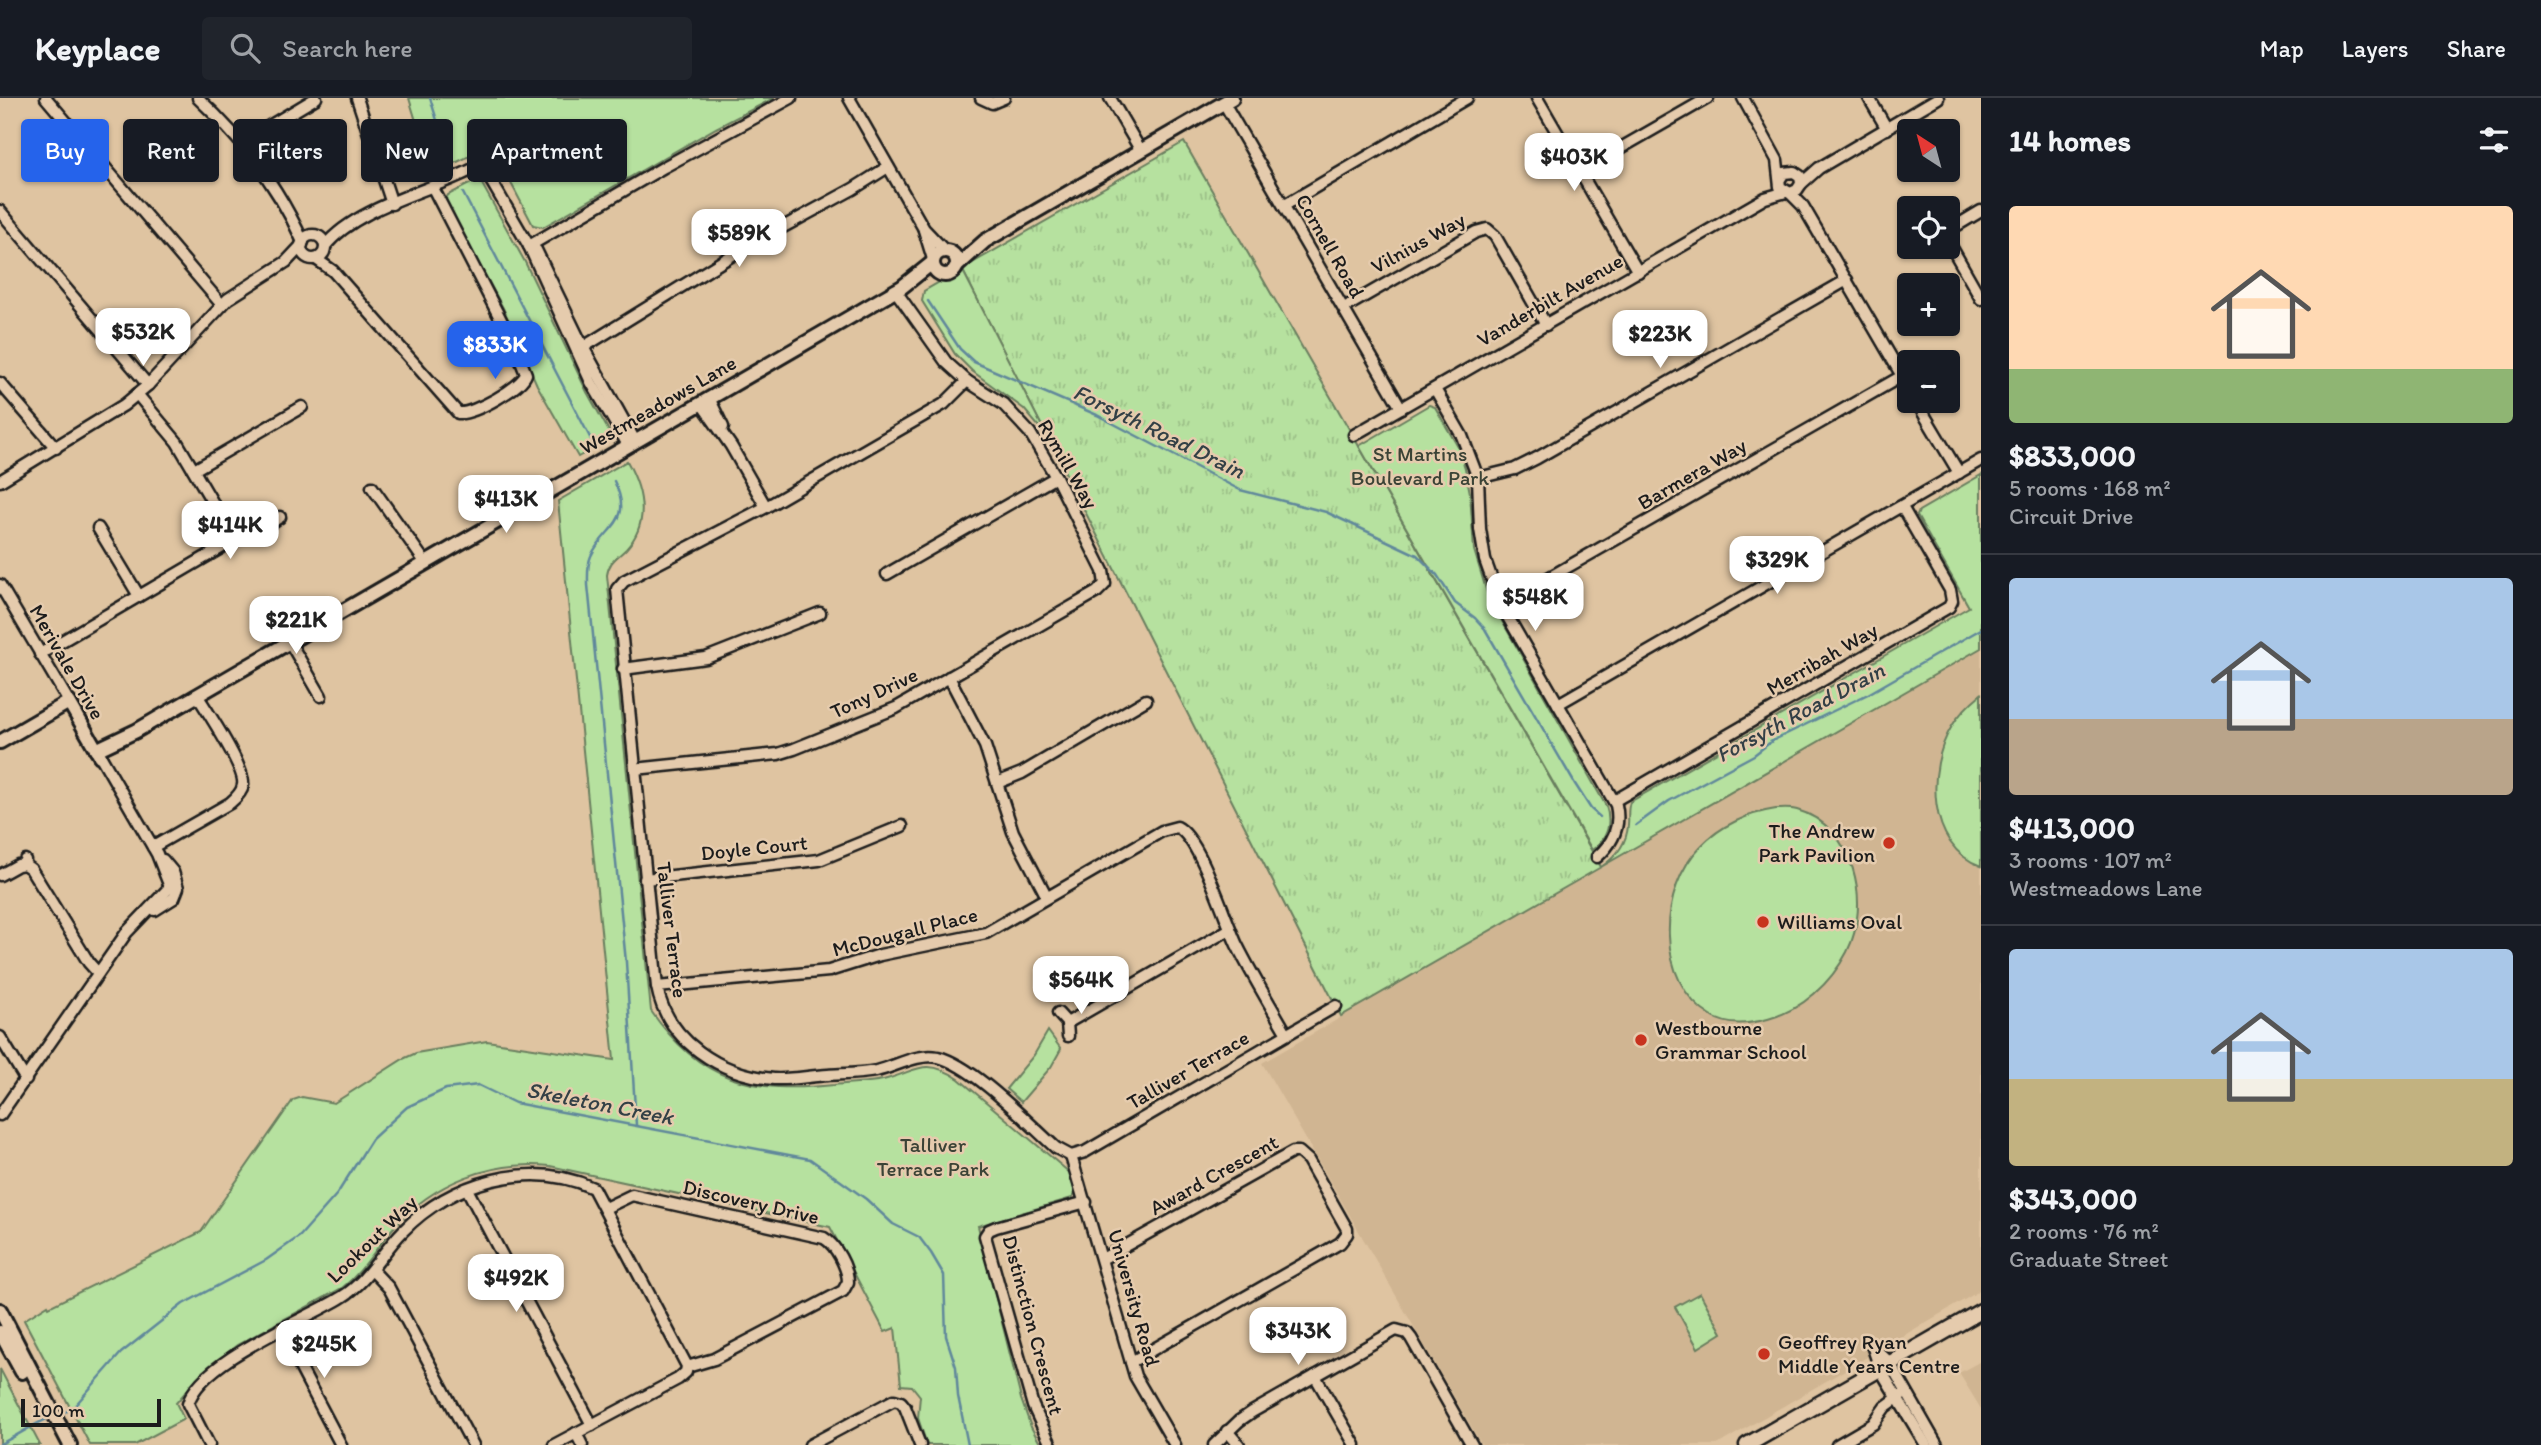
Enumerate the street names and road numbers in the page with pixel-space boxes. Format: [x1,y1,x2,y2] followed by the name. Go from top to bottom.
[1291,189,1370,302] street label: Cornell Road
[1366,206,1469,279] street label: Vilnius Way
[1472,248,1627,351] street label: Vanderbilt Avenue
[575,350,741,460] street label: Westmeadows Lane
[1033,414,1104,513] street label: Rymill Way
[1633,432,1751,515] street label: Barmera Way
[24,600,111,724] street label: Merivale Drive
[1762,617,1882,700] street label: Merribah Way
[826,661,922,724] street label: Tony Drive
[699,829,809,866] street label: Doyle Court
[652,860,693,999] street label: Talliver Terrace
[830,901,980,962] street label: McDougall Place
[1122,1024,1253,1115] street label: Talliver Terrace
[1145,1129,1282,1220] street label: Award Crescent
[681,1174,822,1229] street label: Discovery Drive
[321,1189,422,1288] street label: Lookout Way
[1103,1226,1166,1370] street label: University Road
[997,1232,1070,1418] street label: Distinction Crescent

